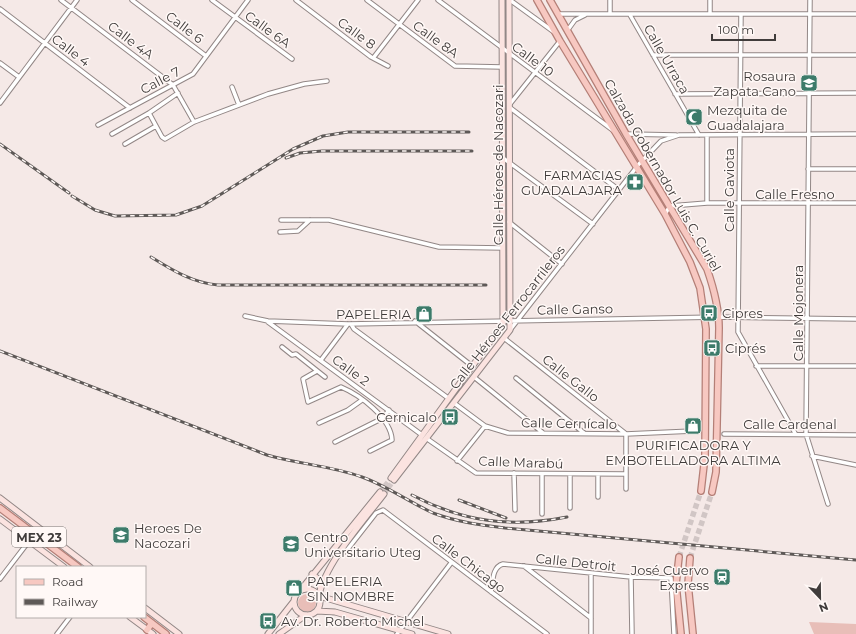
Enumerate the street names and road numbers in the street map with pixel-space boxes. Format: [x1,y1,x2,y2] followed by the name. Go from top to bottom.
[242,7,294,51] street label: Calle 6A
[163,8,207,46] street label: Calle 6
[335,14,379,52] street label: Calle 8
[410,17,463,61] street label: Calle 8A
[105,18,158,63] street label: Calle 4A
[641,21,693,97] street label: Calle Urraca
[49,30,94,70] street label: Calle 4
[509,38,557,80] street label: Calle 10
[137,63,183,97] street label: Calle 7
[601,76,725,274] street label: Calzada Gobernador Luis C. Curiel
[490,85,506,245] street label: Calle Héroes de Nacozari
[721,148,737,232] street label: Calle Gaviota
[755,186,835,202] street label: Calle Fresno
[446,242,568,392] street label: Calle Héroes Ferrocarrileros
[790,265,806,361] street label: Calle Mojonera
[537,300,613,318] street label: Calle Ganso
[329,351,373,389] street label: Calle 2
[539,351,603,405] street label: Calle Gallo
[521,414,617,432] street label: Calle Cernícalo
[743,416,837,432] street label: Calle Cardenal
[478,453,564,471] street label: Calle Marabú
[12,527,66,547] road number: MEX 23
[429,530,509,596] street label: Calle Chicago
[535,550,617,574] street label: Calle Detroit

